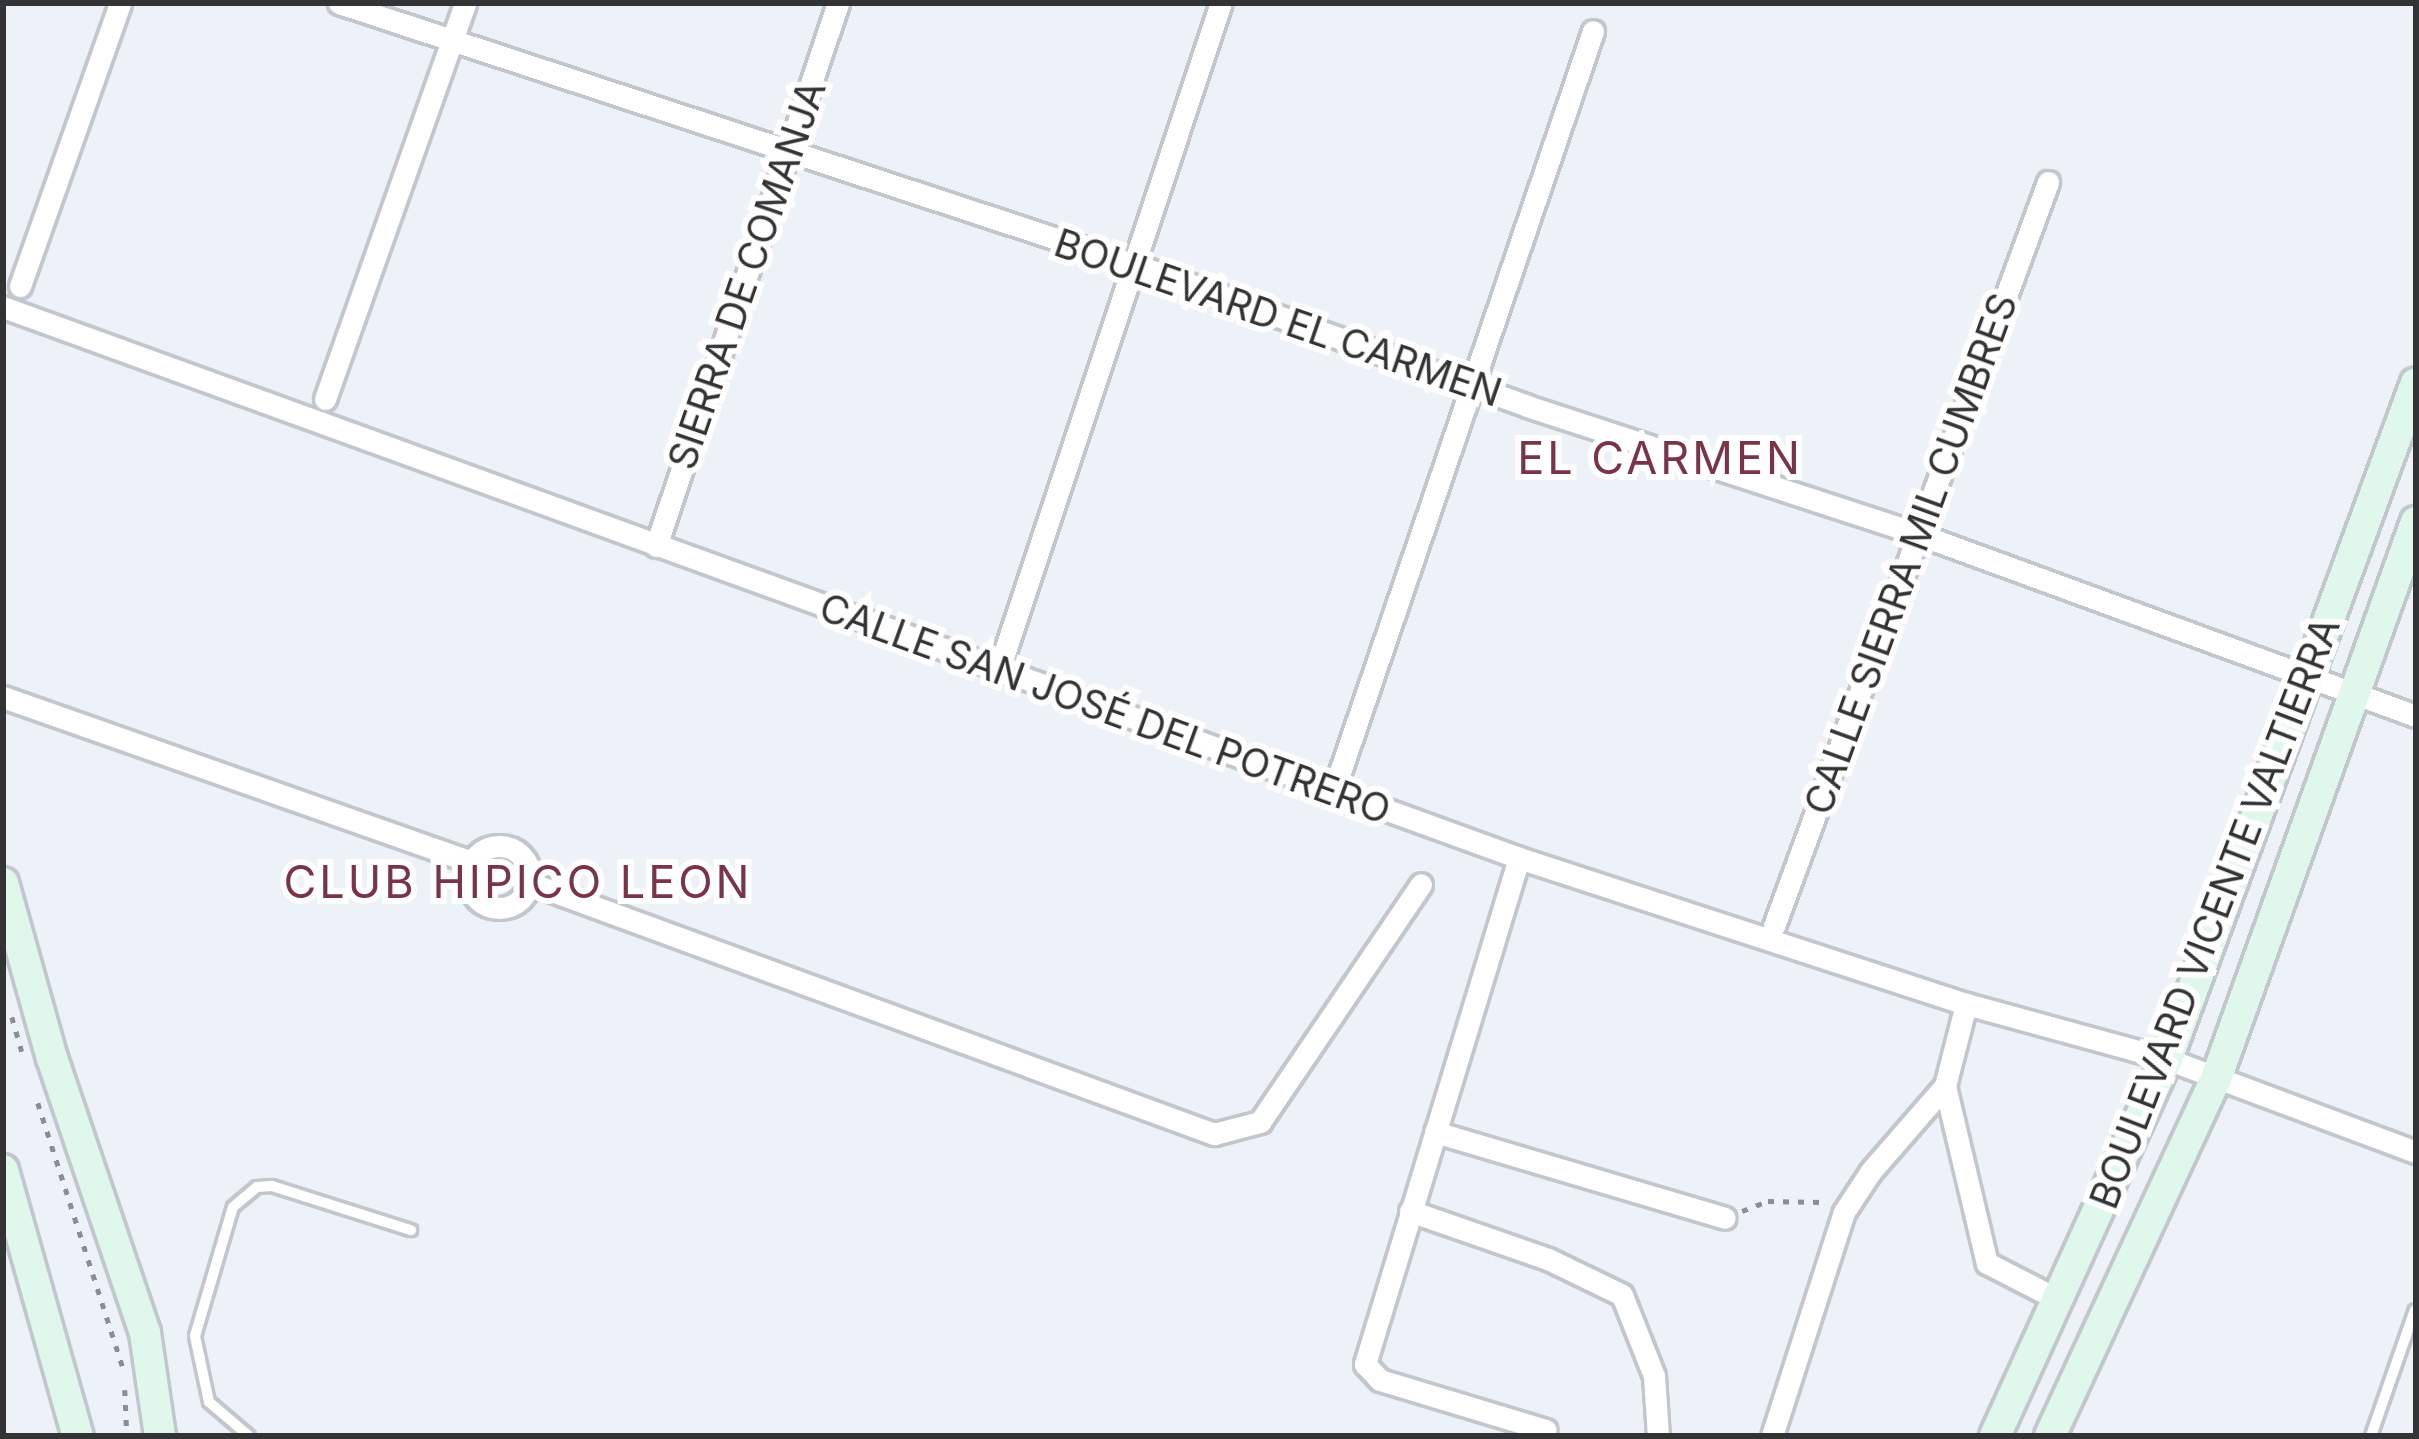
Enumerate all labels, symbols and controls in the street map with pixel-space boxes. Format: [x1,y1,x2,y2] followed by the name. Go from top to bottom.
[658,75,836,475] street label: SIERRA DE COMANJA
[1048,219,1508,417] street label: BOULEVARD EL CARMEN
[1795,287,2027,821] street label: CALLE SIERRA MIL CUMBRES
[1517,431,1803,485] district label: EL CARMEN
[813,584,1397,834] street label: CALLE SAN JOSÉ DEL POTRERO
[2080,611,2350,1215] street label: BOULEVARD VICENTE VALTIERRA
[284,855,752,909] district label: CLUB HIPICO LEON

